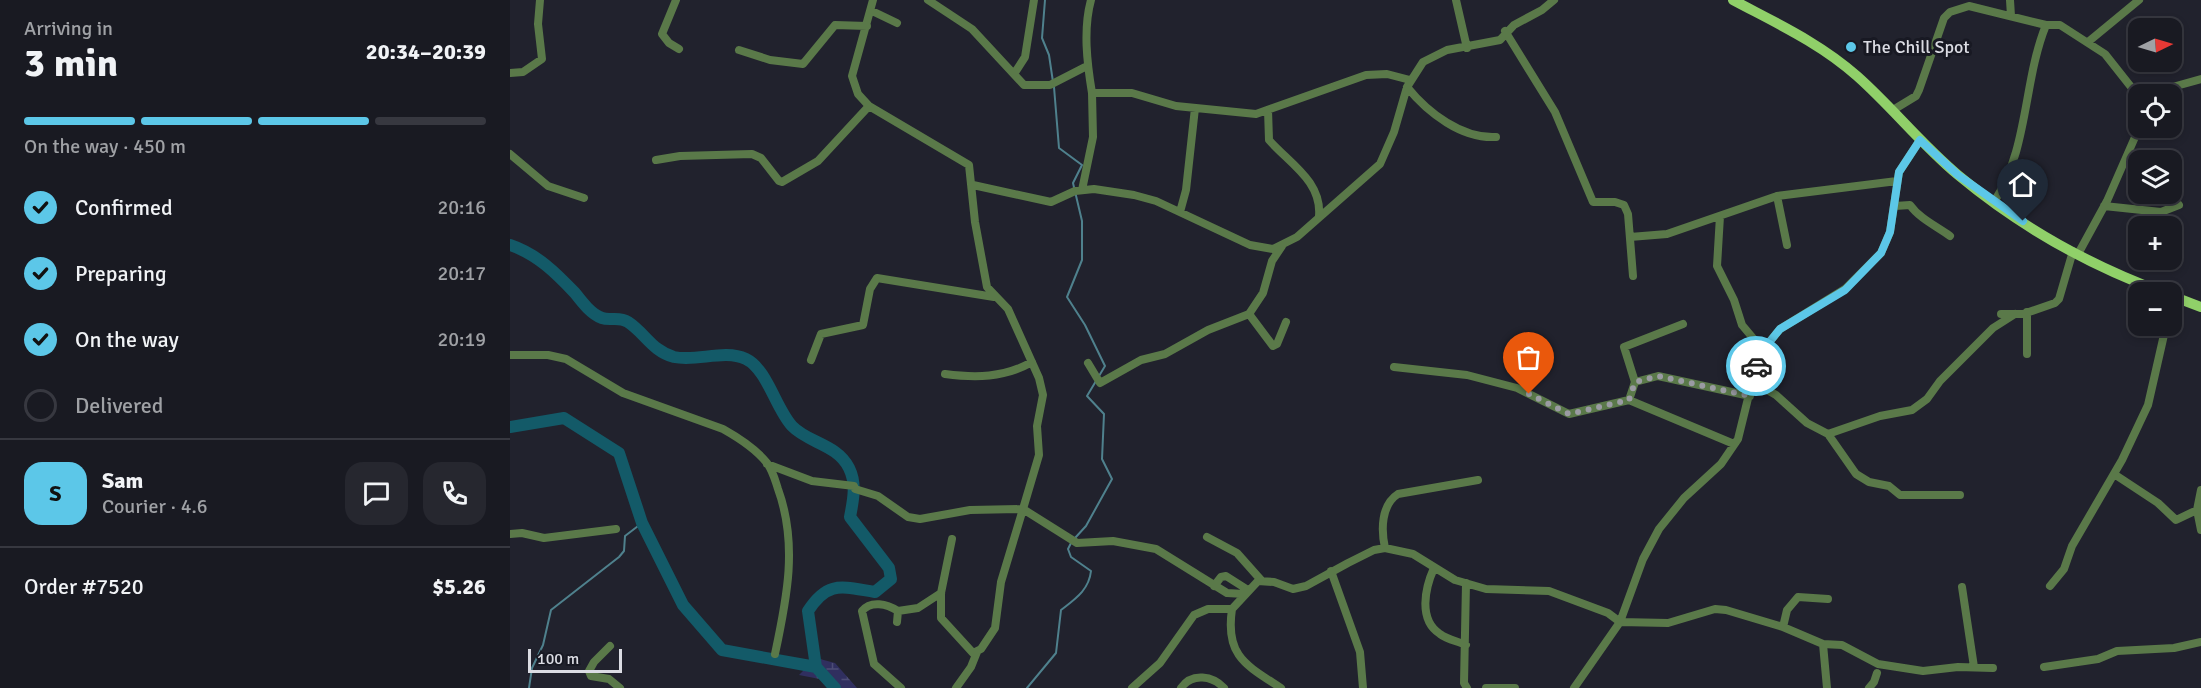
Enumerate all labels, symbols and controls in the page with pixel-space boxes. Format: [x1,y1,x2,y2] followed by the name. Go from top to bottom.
[24,16,113,41] text: Arriving in
[2128,18,2182,72] north arrow
[2128,18,2182,336] map controls
[1863,36,1970,58] place label: The Chill Spot
[366,38,486,65] text: 20:34–20:39
[24,39,118,87] text: 3 min
[1844,40,1858,54] marker: The Chill Spot
[2128,84,2182,138] button: locate
[24,134,186,159] text: On the way · 450 m
[2128,150,2182,204] button: layers
[1997,159,2048,221] pin
[2006,168,2039,201] icon: home
[24,191,57,224] icon: check
[75,194,173,221] text: Confirmed
[437,195,486,220] text: 20:16
[2128,216,2182,270] button: +
[24,257,57,290] icon: check
[75,260,167,287] text: Preparing
[437,261,486,286] text: 20:17
[2128,282,2182,336] button: −
[24,323,57,356] icon: check
[75,326,179,353] text: On the way
[437,327,486,352] text: 20:19
[1503,332,1554,394] pin
[1726,336,1786,396] courier
[1512,341,1545,374] icon: bag
[1740,350,1773,383] icon: car
[75,392,163,419] text: Delivered
[345,462,408,525] button: chat
[423,462,486,525] button: phone
[102,467,143,494] text: Sam
[49,480,62,507] text: S
[102,494,208,519] text: Courier · 4.6
[24,573,144,600] text: Order #7520
[432,573,486,600] text: $5.26
[528,646,622,674] scale bar
[537,649,579,669] text: 100 m

